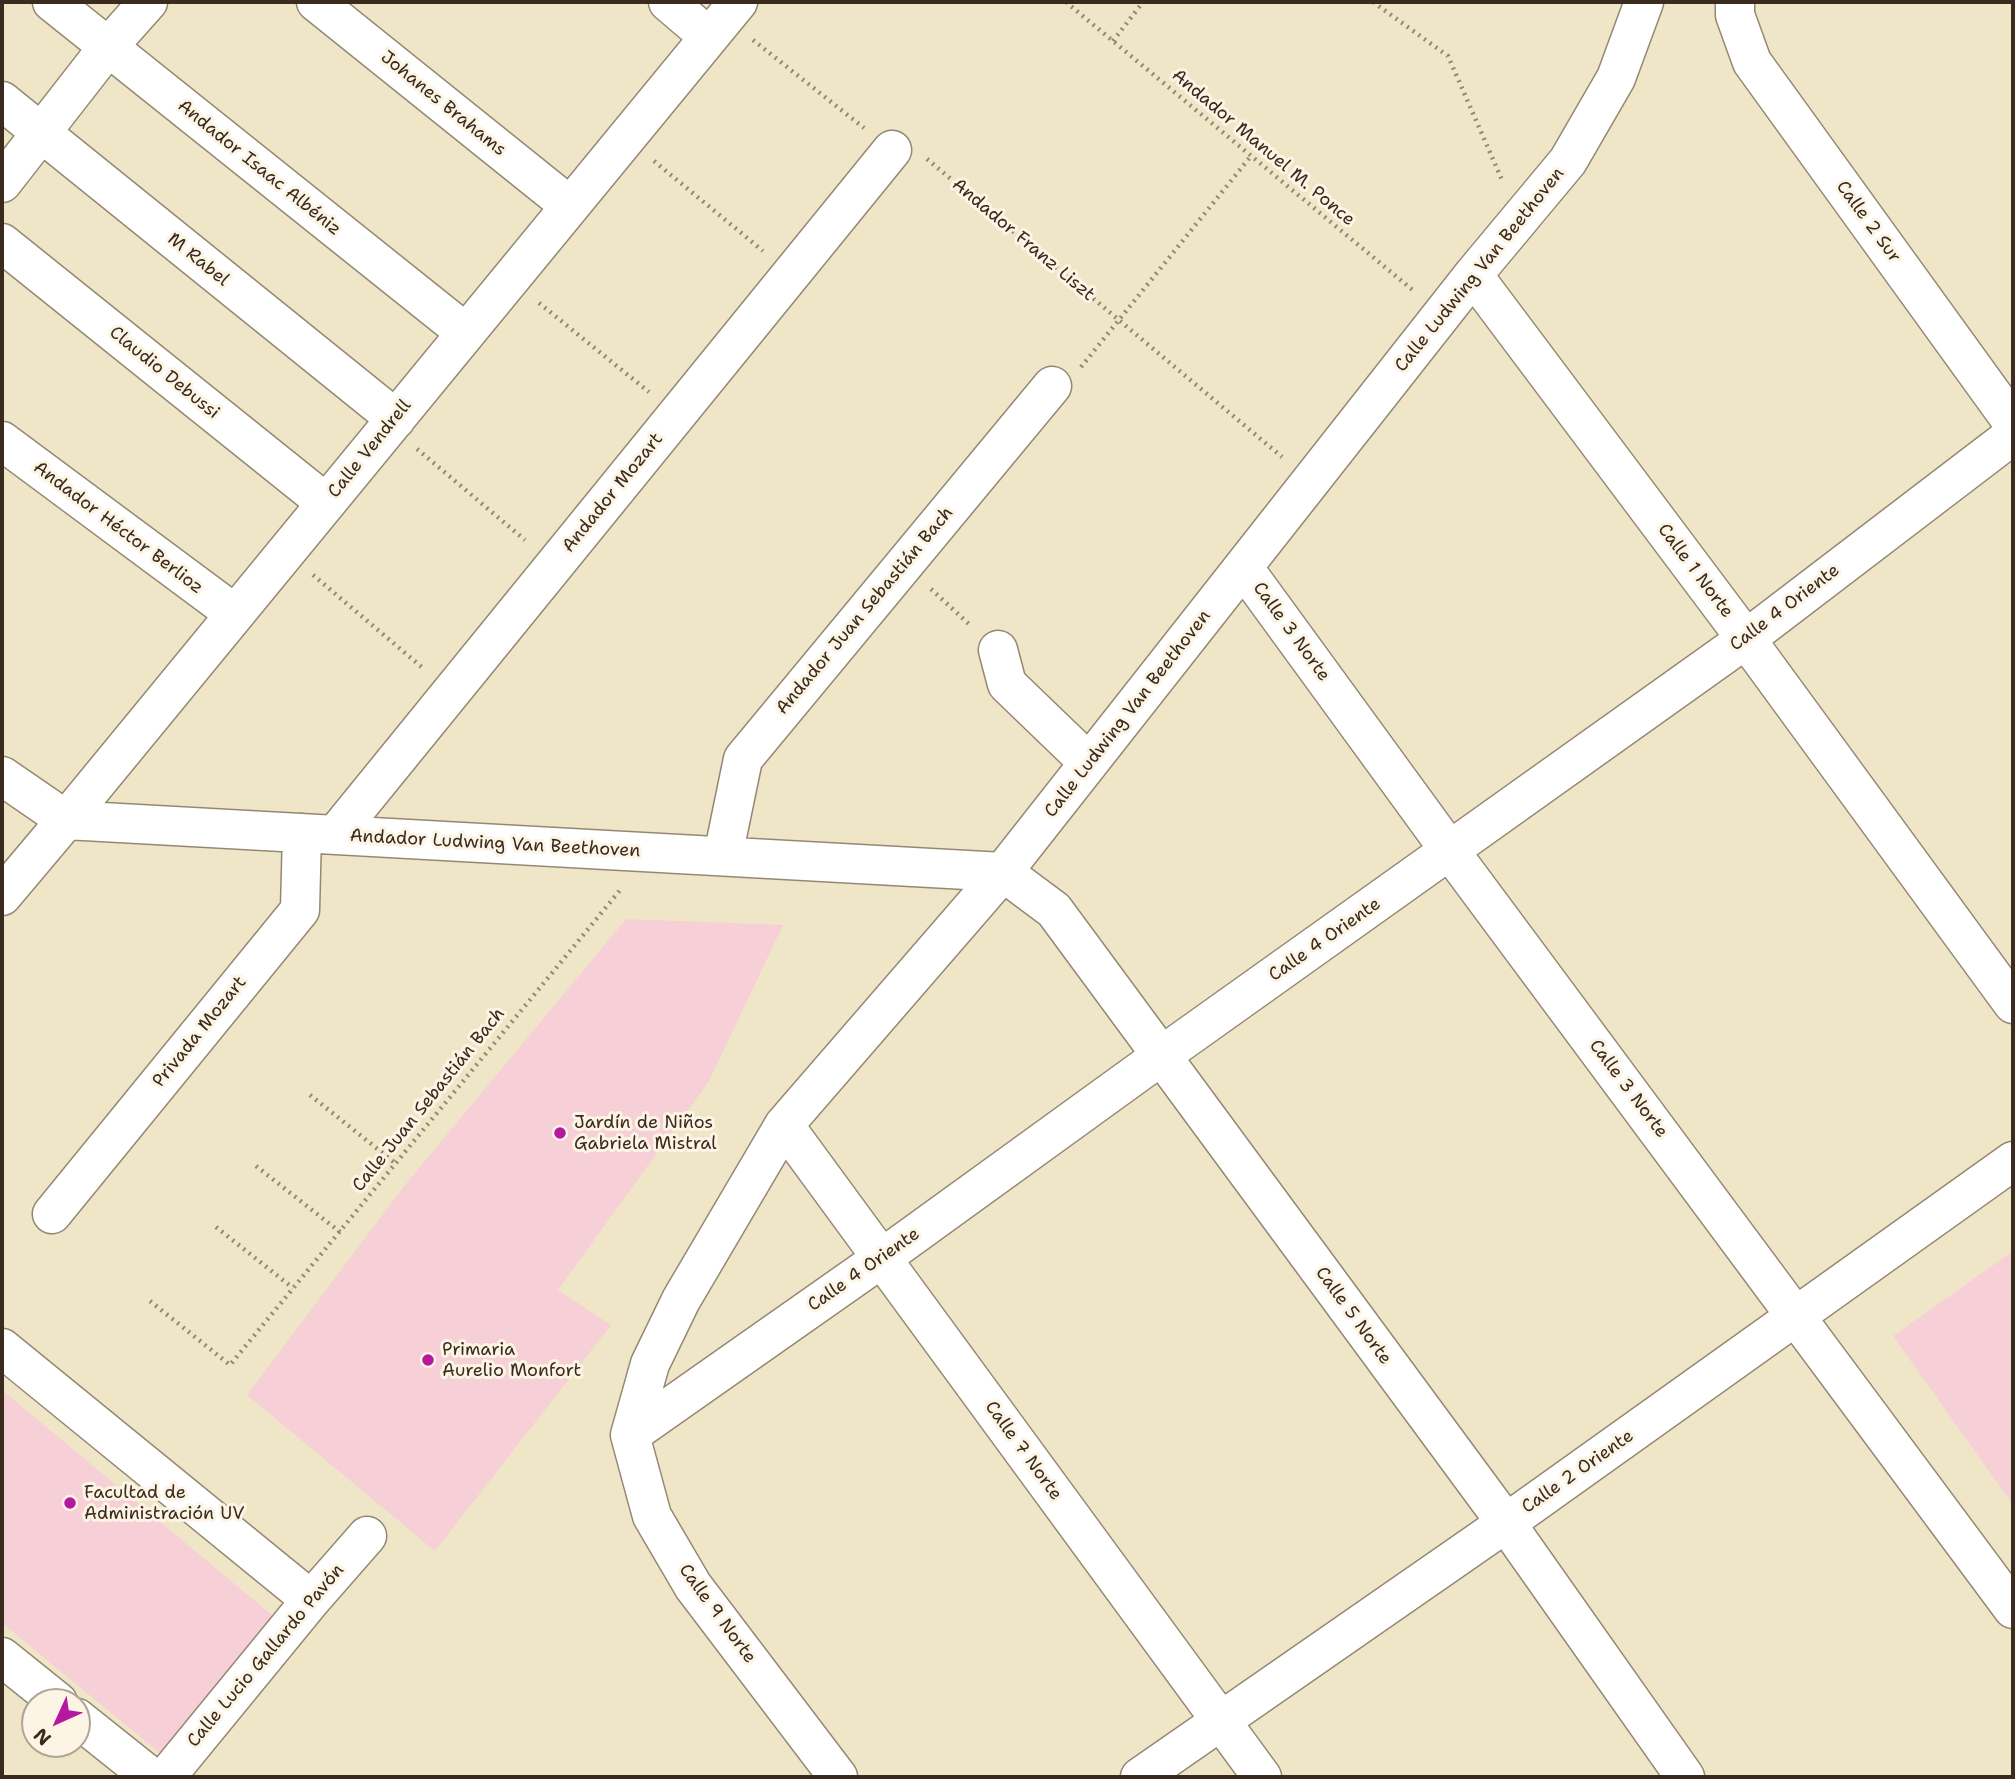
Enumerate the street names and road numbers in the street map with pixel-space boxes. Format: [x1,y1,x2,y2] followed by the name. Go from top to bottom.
[376,47,510,161] street label: Johanes Brahams
[1167,65,1359,231] street label: Andador Manuel M. Ponce
[173,95,345,241] street label: Andador Isaac Albéniz
[1391,163,1569,377] street label: Calle Ludwing Van Beethoven
[947,174,1099,306] street label: Andador Franz Liszt
[1831,177,1905,267] street label: Calle 2 Sur
[163,229,233,291] street label: M Rabel
[105,322,223,424] street label: Claudio Debussi
[324,396,416,502] street label: Calle Vendrell
[558,429,668,557] street label: Andador Mozart
[29,457,207,599] street label: Andador Héctor Berlioz
[772,503,958,719] street label: Andador Juan Sebastián Bach
[1653,520,1737,622] street label: Calle 1 Norte
[1726,560,1844,656] street label: Calle 4 Oriente
[1248,578,1334,686] street label: Calle 3 Norte
[1040,606,1216,822] street label: Calle Ludwing Van Beethoven
[349,826,641,862] street label: Andador Ludwing Van Beethoven
[1265,893,1385,987] street label: Calle 4 Oriente
[149,972,251,1092] street label: Privada Mozart
[348,1004,510,1196] street label: Calle Juan Sebastián Bach
[1584,1036,1672,1142] street label: Calle 3 Norte
[804,1223,924,1317] street label: Calle 4 Oriente
[1310,1263,1396,1369] street label: Calle 5 Norte
[980,1397,1066,1505] street label: Calle 7 Norte
[1518,1425,1638,1519] street label: Calle 2 Oriente
[183,1560,349,1752] street label: Calle Lucio Gallardo Pavón
[674,1560,760,1668] street label: Calle 9 Norte

